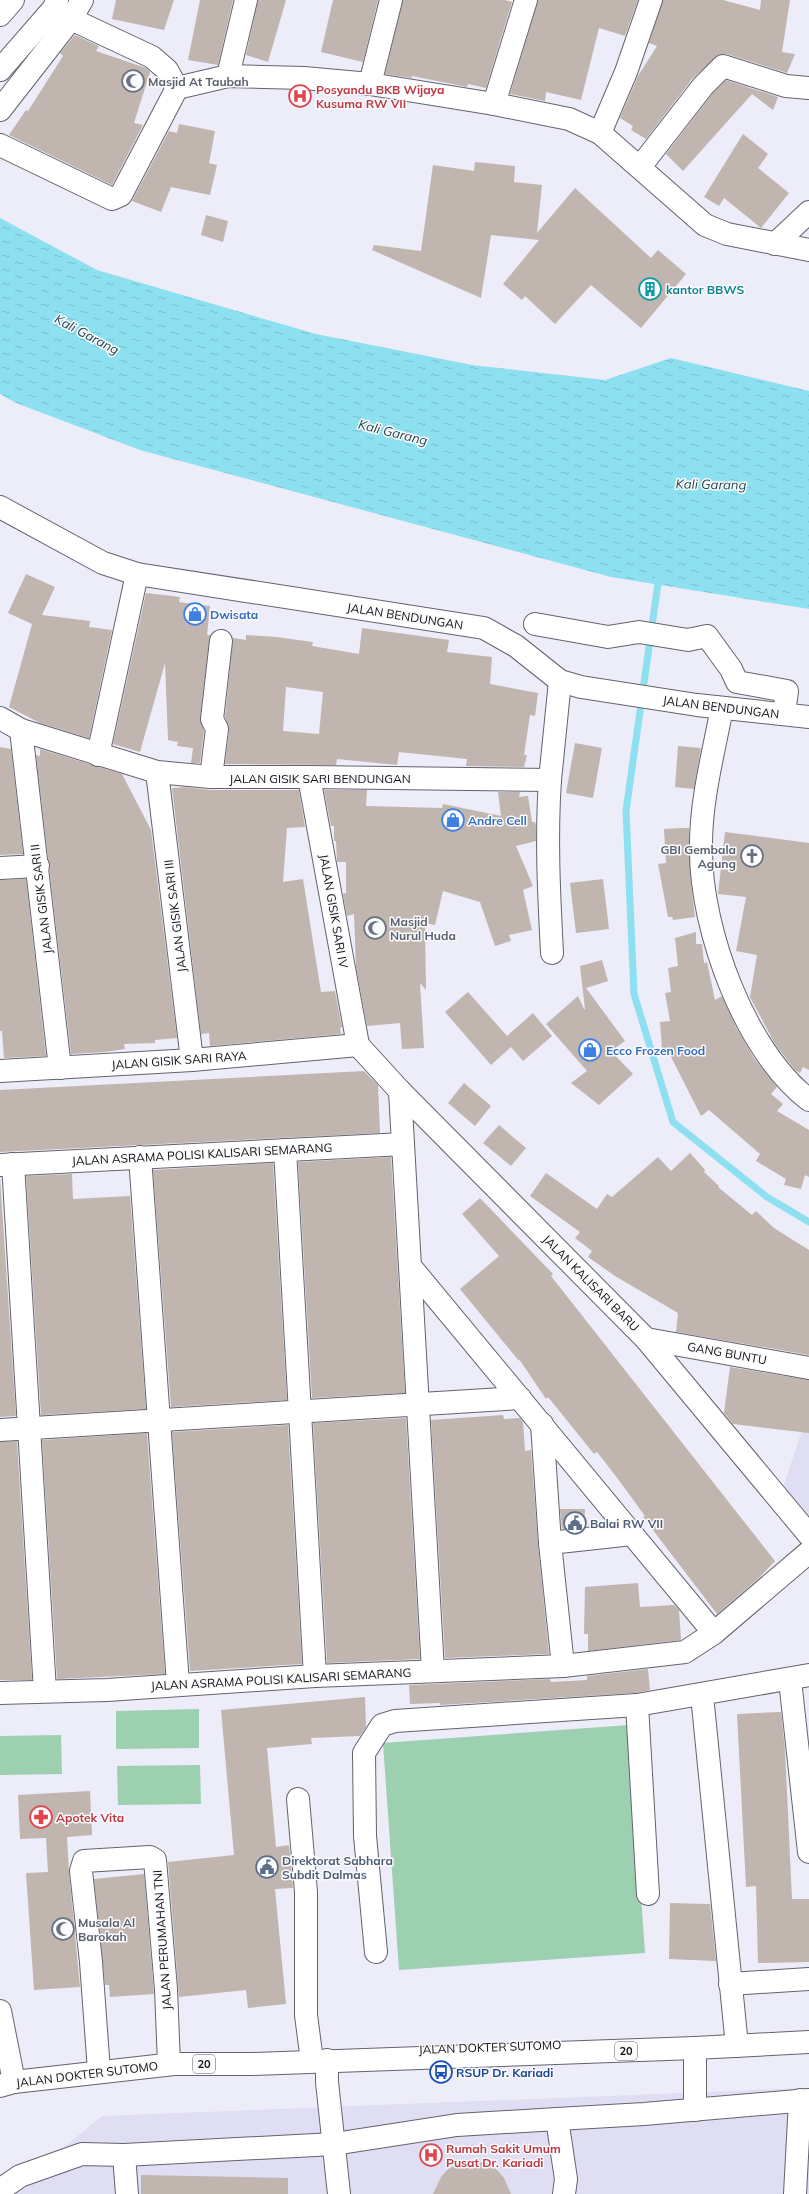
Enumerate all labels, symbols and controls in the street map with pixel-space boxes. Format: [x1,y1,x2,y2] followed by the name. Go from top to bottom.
[120,68,146,94] mosque icon: Masjid At Taubah
[148,74,249,89] place label: Masjid At Taubah
[316,82,444,111] place label: Posyandu BKB Wijaya Kusuma RW VII
[287,83,313,109] hospital icon: Posyandu BKB Wijaya Kusuma RW VII
[637,276,663,302] building icon: kantor BBWS
[666,282,745,297] place label: kantor BBWS
[52,310,122,358] water label: Kali Garang
[357,416,429,448] water label: Kali Garang
[675,475,747,493] water label: Kali Garang
[346,599,464,633] street label: JALAN BENDUNGAN
[182,601,208,627] shop icon: Dwisata
[210,607,258,622] place label: Dwisata
[662,692,780,722] street label: JALAN BENDUNGAN
[229,771,411,786] street label: JALAN GISIK SARI BENDUNGAN
[440,807,466,833] shop icon: Andre Cell
[468,813,527,828] place label: Andre Cell
[660,842,736,871] place label: GBI Gembala Agung
[27,843,55,955] street label: JALAN GISIK SARI II
[739,843,765,869] church icon: GBI Gembala Agung
[317,853,352,970] street label: JALAN GISIK SARI IV
[161,859,189,973] street label: JALAN GISIK SARI III
[390,914,456,943] place label: Masjid Nurul Huda
[362,915,388,941] mosque icon: Masjid Nurul Huda
[577,1037,603,1063] shop icon: Ecco Frozen Food
[606,1043,705,1058] place label: Ecco Frozen Food
[111,1048,247,1072] street label: JALAN GISIK SARI RAYA
[71,1140,333,1168] street label: JALAN ASRAMA POLISI KALISARI SEMARANG
[540,1232,642,1334] street label: JALAN KALISARI BARU
[686,1339,768,1367] street label: GANG BUNTU
[562,1510,588,1536] public building icon: Balai RW VII
[590,1516,663,1531] place label: Balai RW VII
[150,1665,412,1693] street label: JALAN ASRAMA POLISI KALISARI SEMARANG
[28,1804,54,1830] pharmacy icon: Apotek Vita
[56,1810,124,1825] place label: Apotek Vita
[282,1853,393,1882] place label: Direktorat Sabhara Subdit Dalmas
[254,1854,280,1880] public building icon: Direktorat Sabhara Subdit Dalmas
[150,1869,174,2011] street label: JALAN PERUMAHAN TNI
[78,1915,135,1944] place label: Musala Al Barokah
[50,1916,76,1942] mosque icon: Musala Al Barokah
[418,2037,562,2057] street label: JALAN DOKTER SUTOMO
[615,2042,637,2060] road number: 20
[193,2055,215,2073] road number: 20
[15,2058,159,2090] street label: JALAN DOKTER SUTOMO
[428,2059,454,2085] bus stop icon: RSUP Dr. Kariadi
[456,2065,553,2080] place label: RSUP Dr. Kariadi
[446,2141,561,2170] place label: Rumah Sakit Umum Pusat Dr. Kariadi
[418,2142,444,2168] hospital icon: Rumah Sakit Umum Pusat Dr. Kariadi

